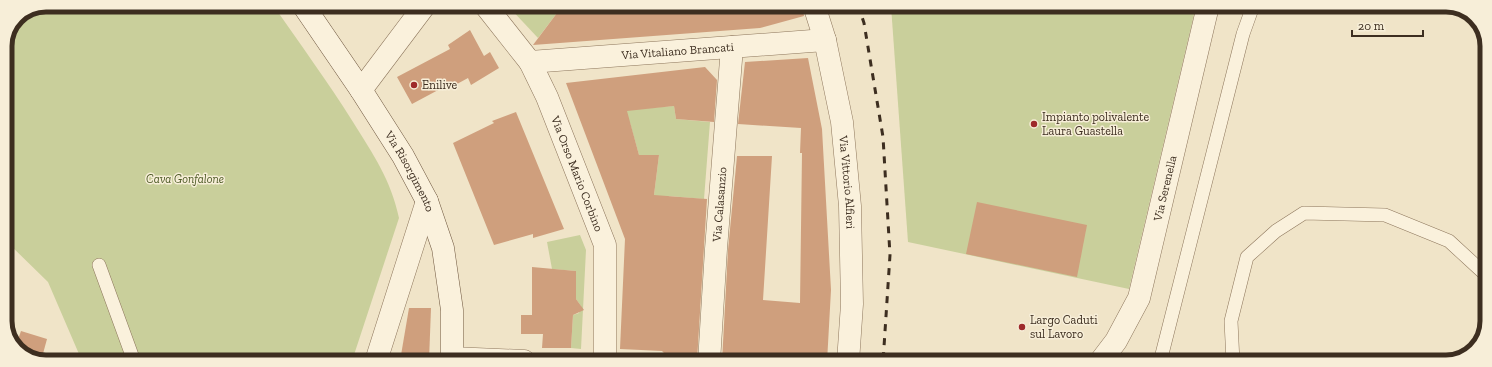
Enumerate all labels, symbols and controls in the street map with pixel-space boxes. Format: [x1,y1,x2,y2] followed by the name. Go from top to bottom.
[1352,12,1423,38] scale bar
[1358,19,1385,33] text: 20 m
[620,40,735,62] street label: Via Vitaliano Brancati
[422,78,458,92] place label: Enilive
[409,80,419,90] marker: Enilive
[1042,110,1149,138] place label: Impianto polivalente Laura Guastella
[548,113,606,234] street label: Via Orso Mario Corbino
[1029,119,1039,129] marker: Impianto polivalente Laura Guastella
[381,128,437,214] street label: Via Risorgimento
[836,134,857,230] street label: Via Vittorio Alfieri
[1150,154,1180,223] street label: Via Serenella
[710,166,729,243] street label: Via Calasanzio
[146,172,224,186] park label: Cava Gonfalone
[1030,313,1098,341] place label: Largo Caduti sul Lavoro
[1017,322,1027,332] marker: Largo Caduti sul Lavoro

